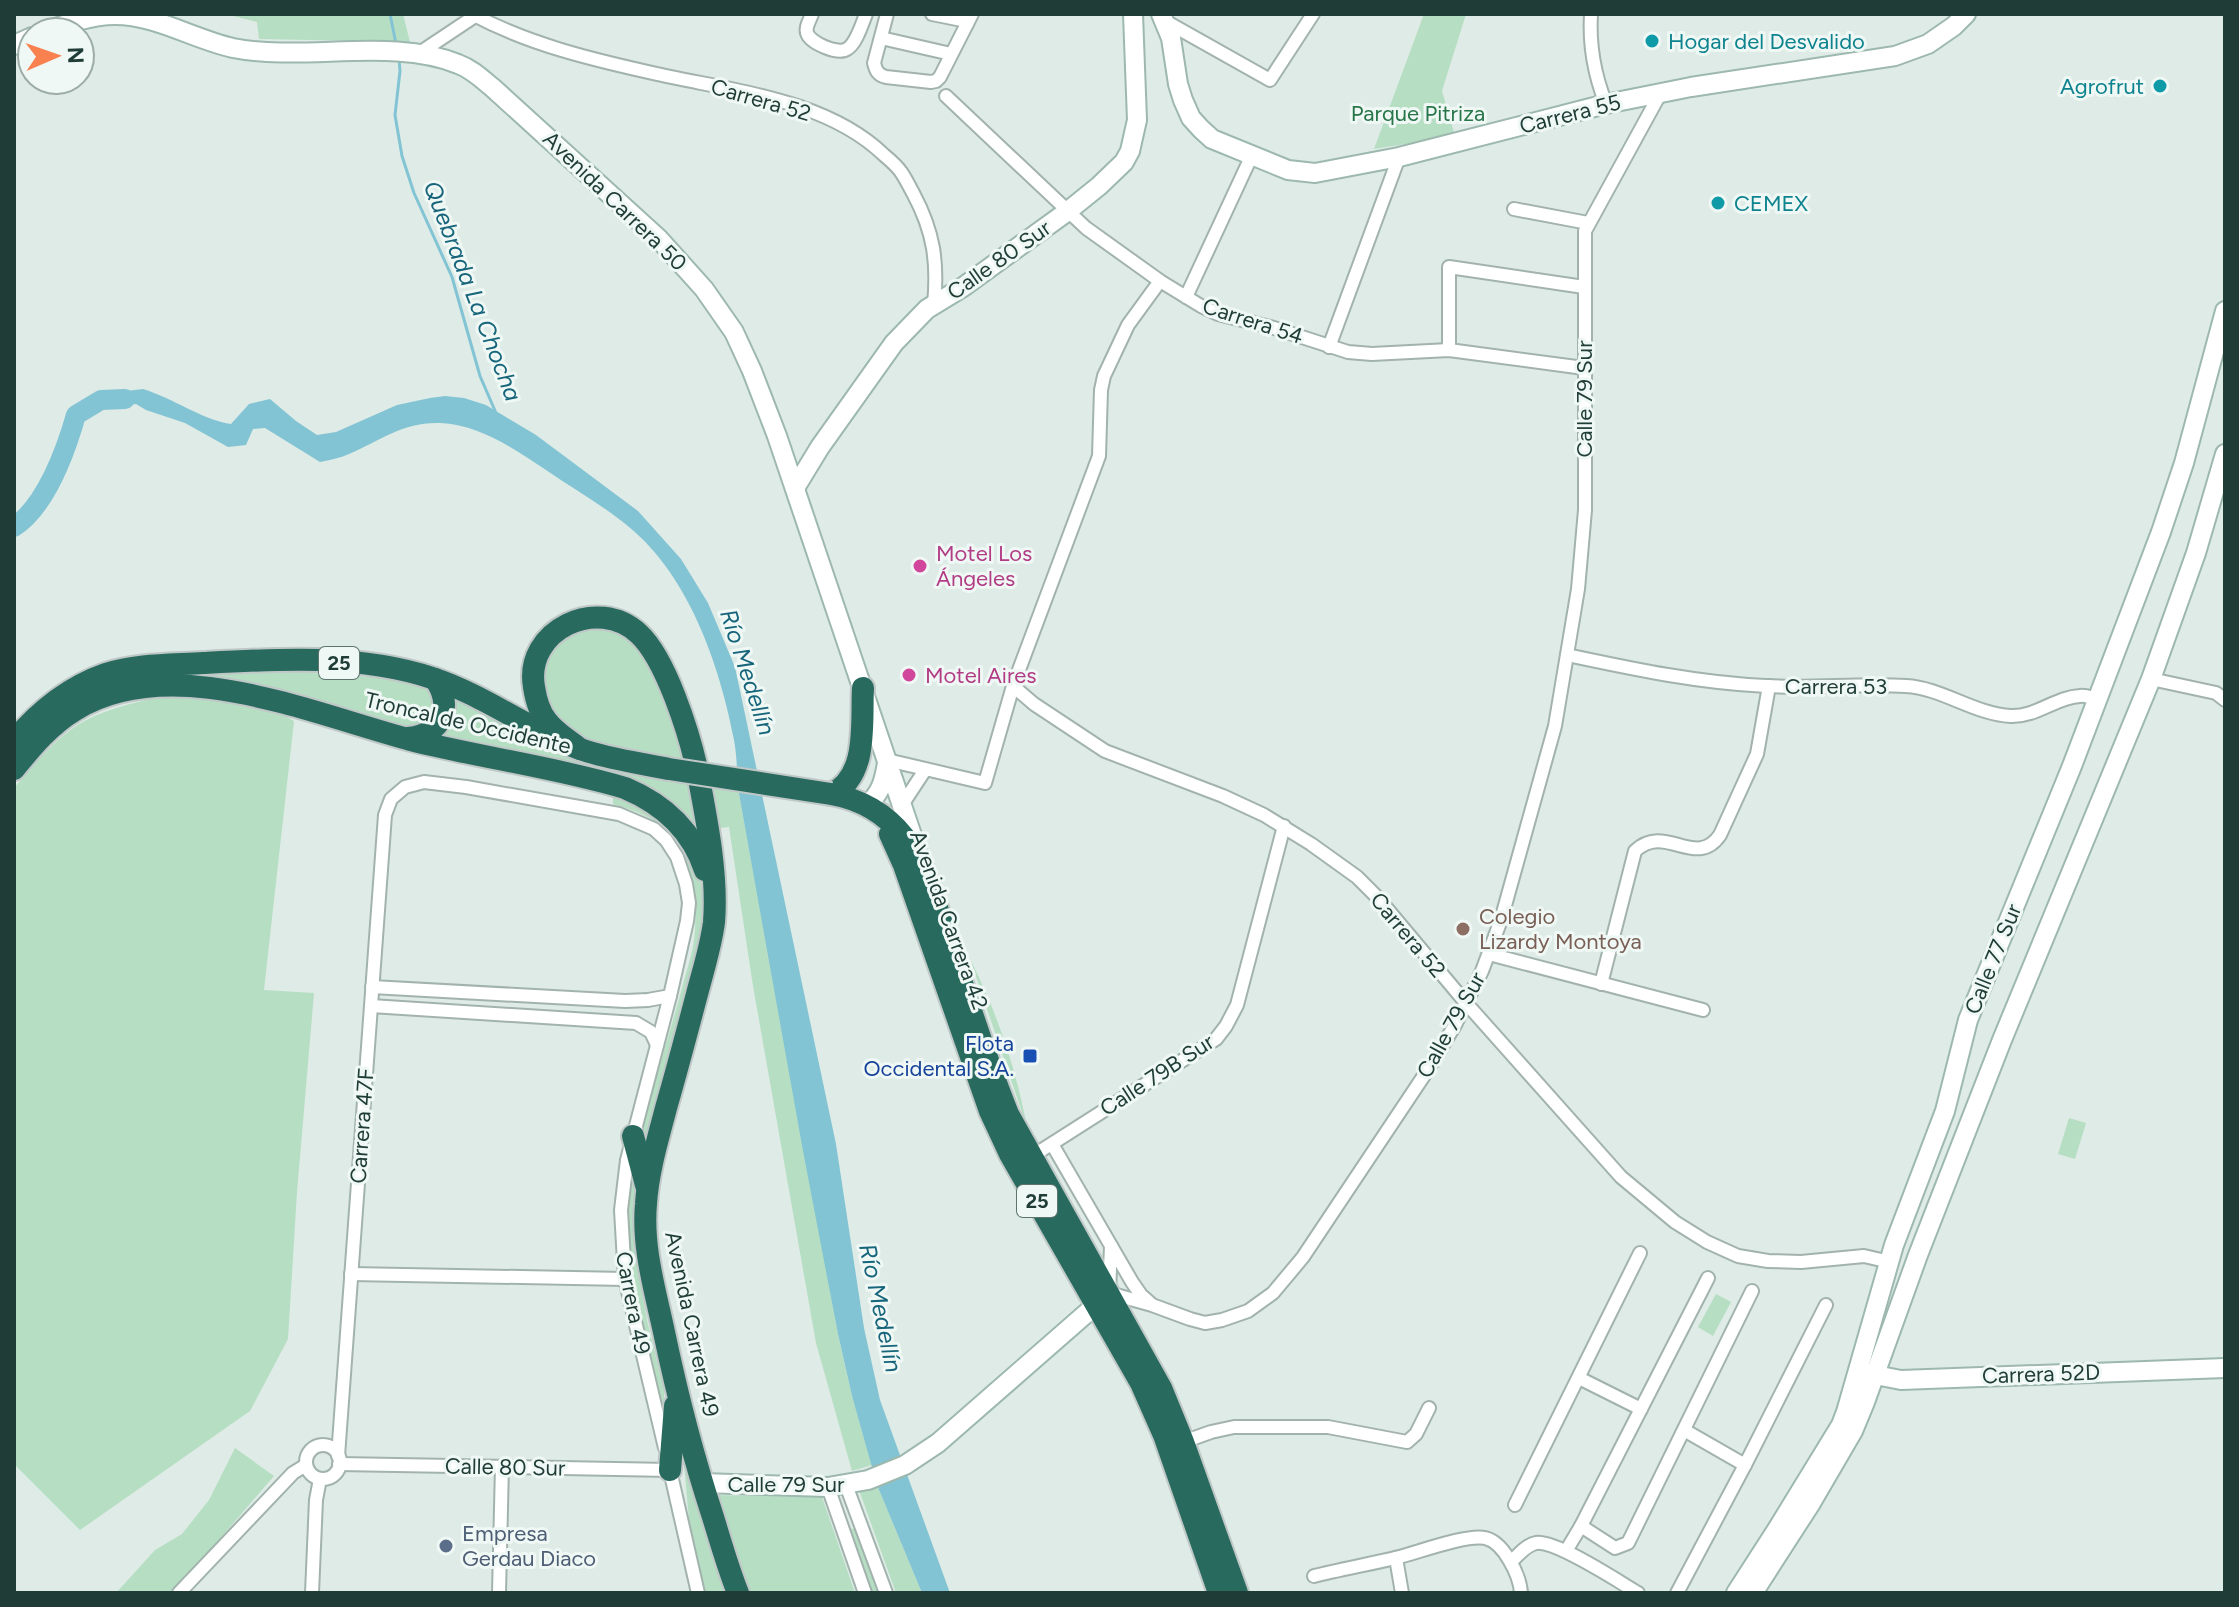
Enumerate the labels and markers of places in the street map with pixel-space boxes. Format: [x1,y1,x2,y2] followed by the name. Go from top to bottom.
[1668,28,1865,55] place label: Hogar del Desvalido
[1643,32,1661,50] marker: Hogar del Desvalido
[2060,73,2144,100] place label: Agrofrut
[2151,77,2169,95] marker: Agrofrut
[1734,190,1809,217] place label: CEMEX
[1709,194,1727,212] marker: CEMEX
[936,540,1032,592] place label: Motel Los Ángeles
[911,557,929,575] marker: Motel Los Ángeles
[925,662,1037,689] place label: Motel Aires
[900,666,918,684] marker: Motel Aires
[1479,903,1642,955] place label: Colegio Lizardy Montoya
[1454,920,1472,938] marker: Colegio Lizardy Montoya
[864,1030,1014,1082] place label: Flota Occidental S.A.
[1021,1047,1039,1065] marker: Flota Occidental S.A.
[462,1520,596,1572] place label: Empresa Gerdau Diaco
[437,1537,455,1555] marker: Empresa Gerdau Diaco

